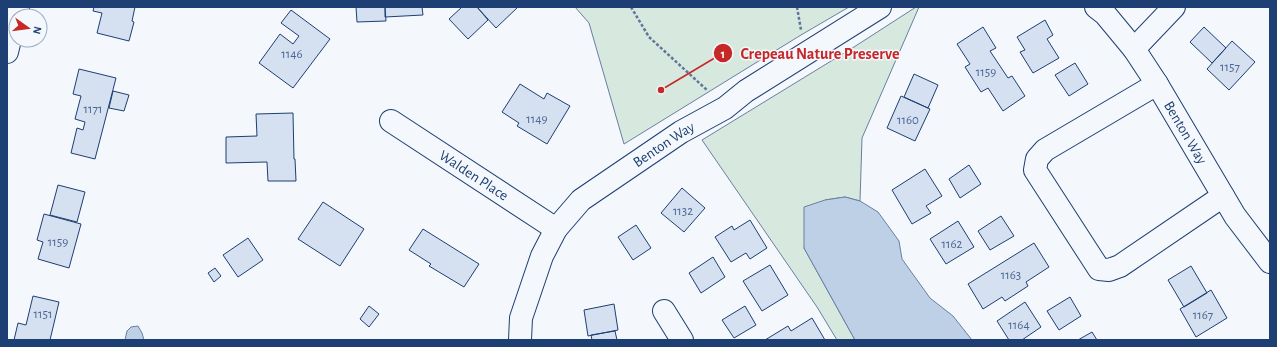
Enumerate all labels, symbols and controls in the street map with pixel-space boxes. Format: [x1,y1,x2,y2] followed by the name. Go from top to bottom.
[8,8,48,48] north arrow
[31,25,43,35] text: N
[713,39,908,67] callout: Crepeau Nature Preserve
[741,46,900,62] text: Crepeau Nature Preserve
[281,48,303,61] house number: 1146
[721,48,725,60] text: 1
[1220,61,1240,74] house number: 1157
[976,66,996,79] house number: 1159
[1161,99,1210,167] street label: Benton Way
[84,103,102,116] house number: 1171
[526,113,548,126] house number: 1149
[897,114,919,127] house number: 1160
[631,119,698,170] street label: Benton Way
[436,148,511,204] street label: Walden Place
[673,205,693,218] house number: 1132
[48,236,68,249] house number: 1159
[942,238,963,251] house number: 1162
[1001,269,1021,282] house number: 1163
[34,308,52,321] house number: 1151
[1193,309,1214,322] house number: 1167
[1008,319,1030,332] house number: 1164

